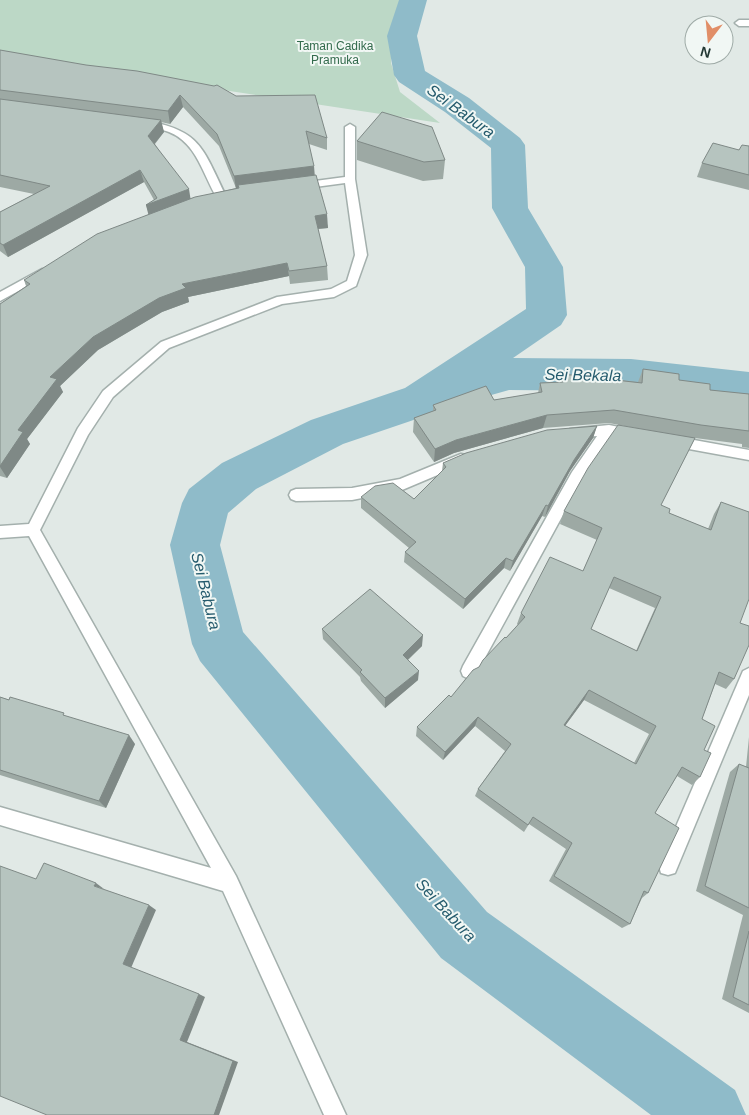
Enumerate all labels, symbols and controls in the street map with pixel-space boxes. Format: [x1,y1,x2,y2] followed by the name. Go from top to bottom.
[684,15,734,65] north arrow
[297,39,374,67] park label: Taman Cadika Pramuka
[698,43,712,62] text: N
[424,81,498,141] water label: Sei Babura
[545,366,621,384] water label: Sei Bekala
[188,551,224,632] water label: Sei Babura
[413,875,479,945] water label: Sei Babura

